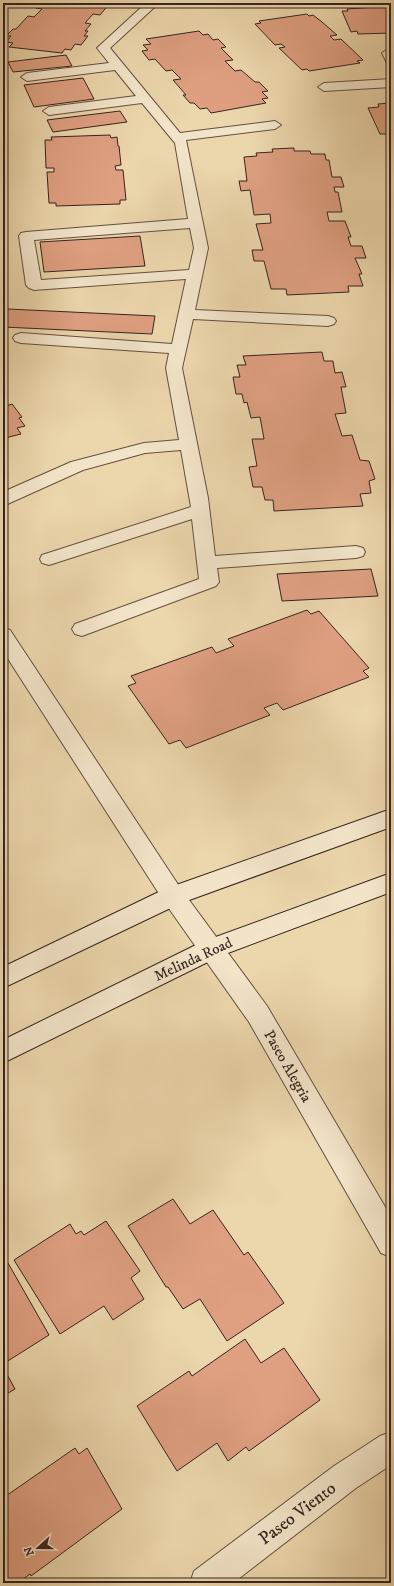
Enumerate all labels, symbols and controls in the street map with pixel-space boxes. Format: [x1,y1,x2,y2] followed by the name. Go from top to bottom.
[151,933,236,986] street label: Melinda Road
[259,1027,316,1106] street label: Paseo Alegria
[255,1477,341,1550] street label: Paseo Viento
[18,1528,58,1568] north arrow
[21,1545,38,1558] text: N

